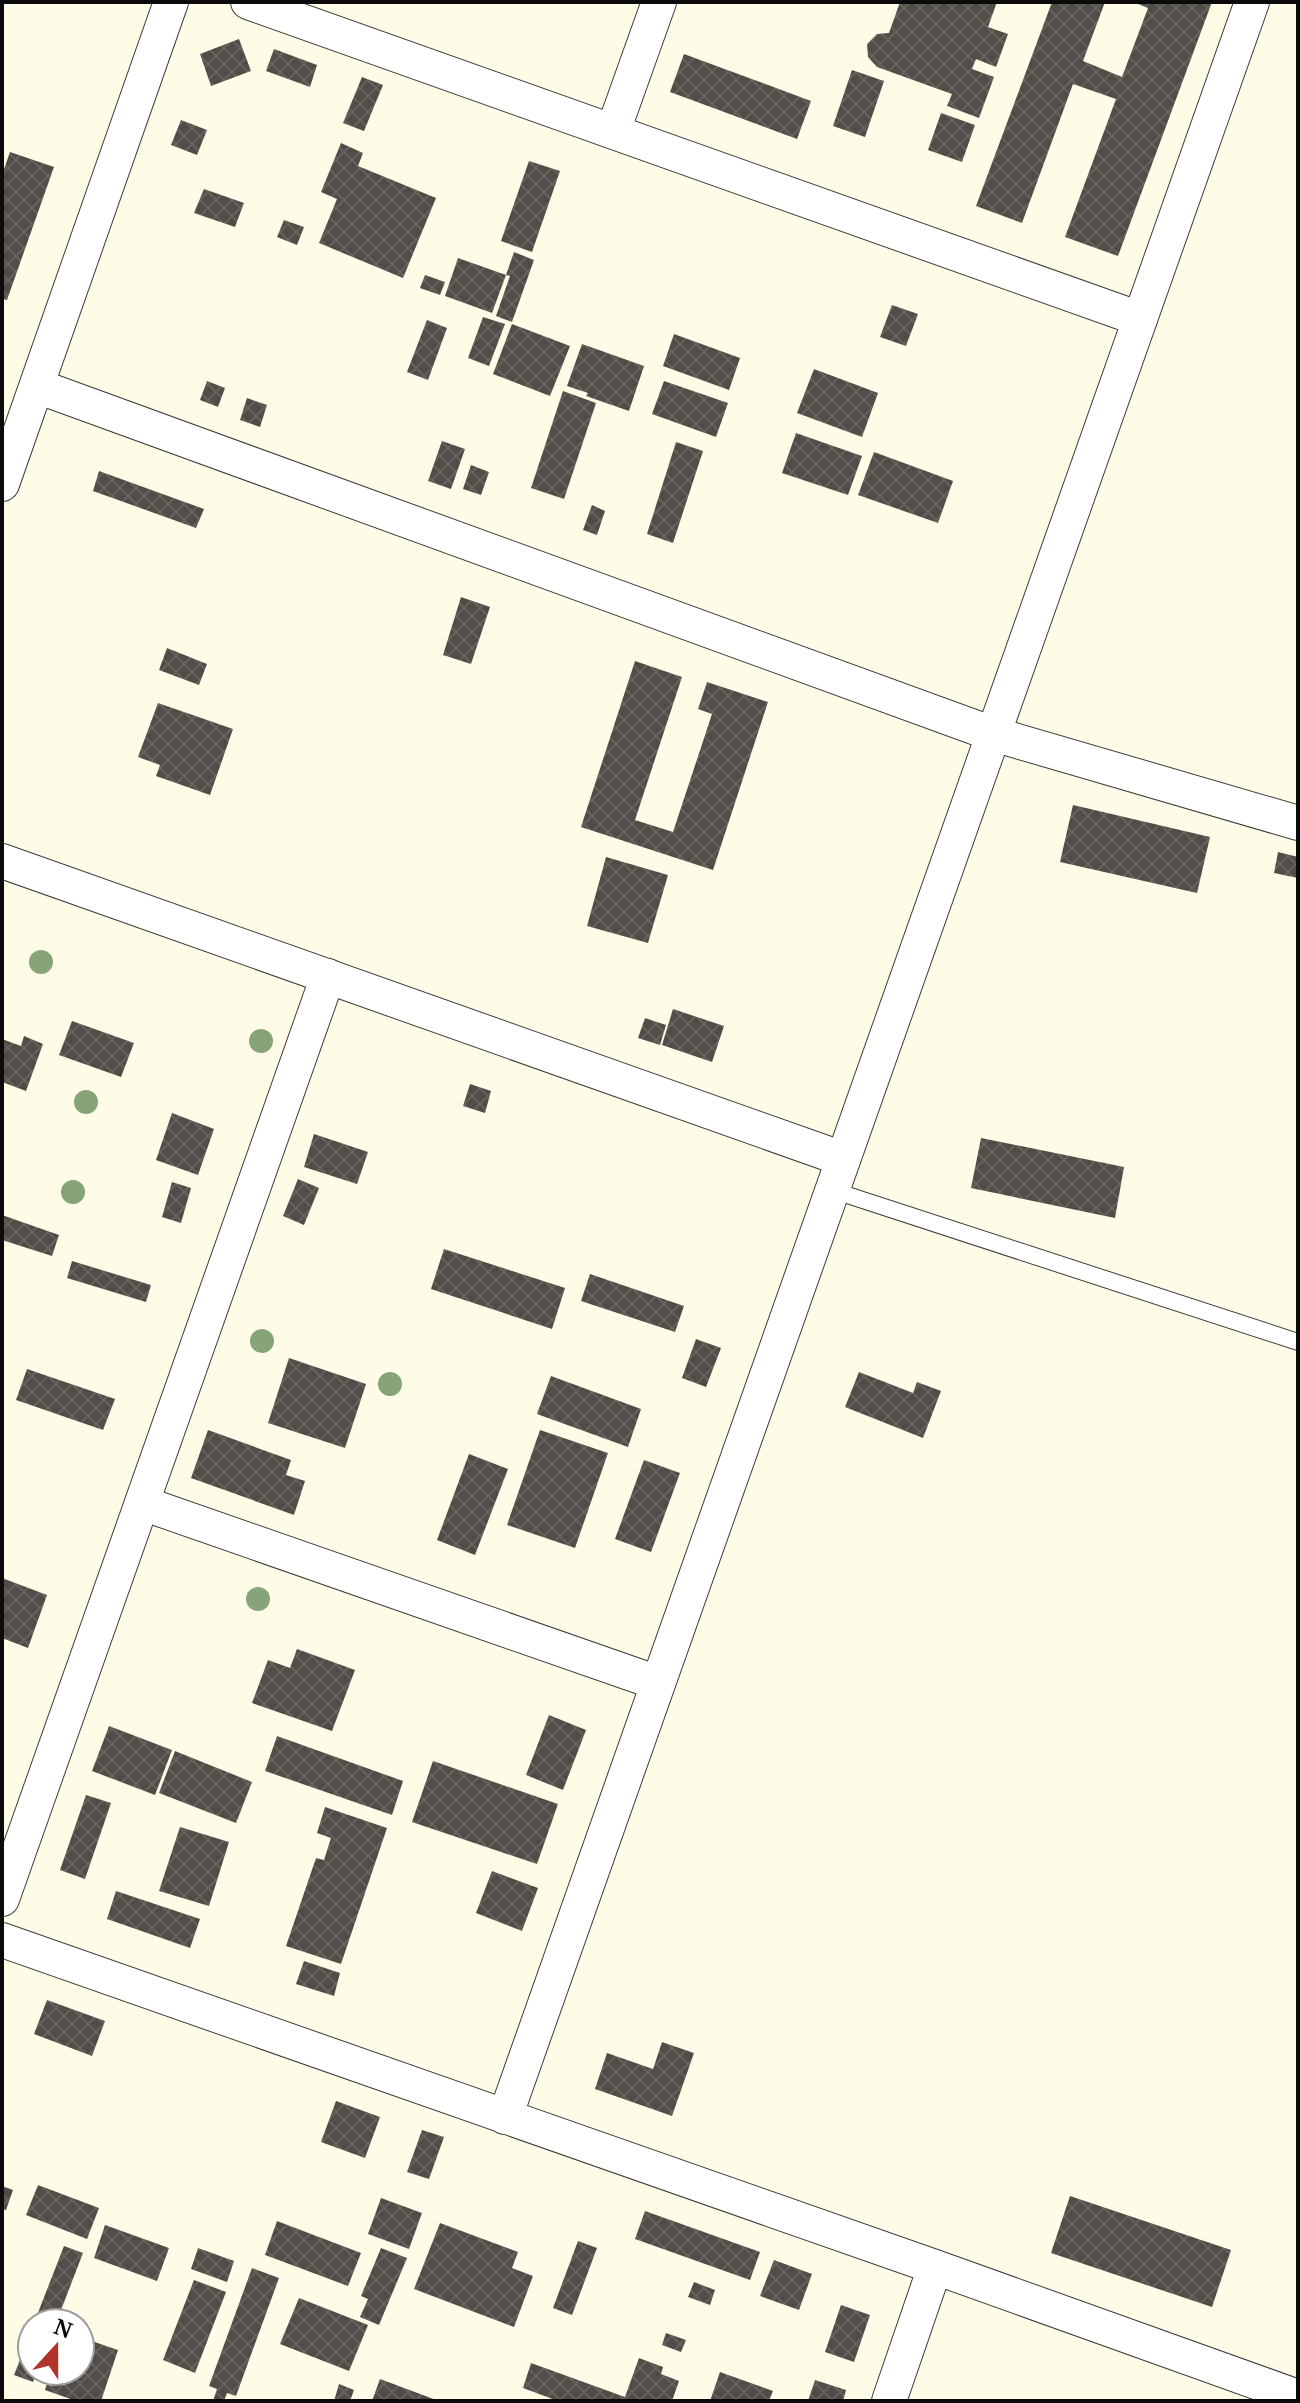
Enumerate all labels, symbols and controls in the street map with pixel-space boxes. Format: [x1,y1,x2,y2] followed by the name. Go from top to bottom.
[16,2307,96,2387] north arrow
[50,2310,77,2345] text: N

